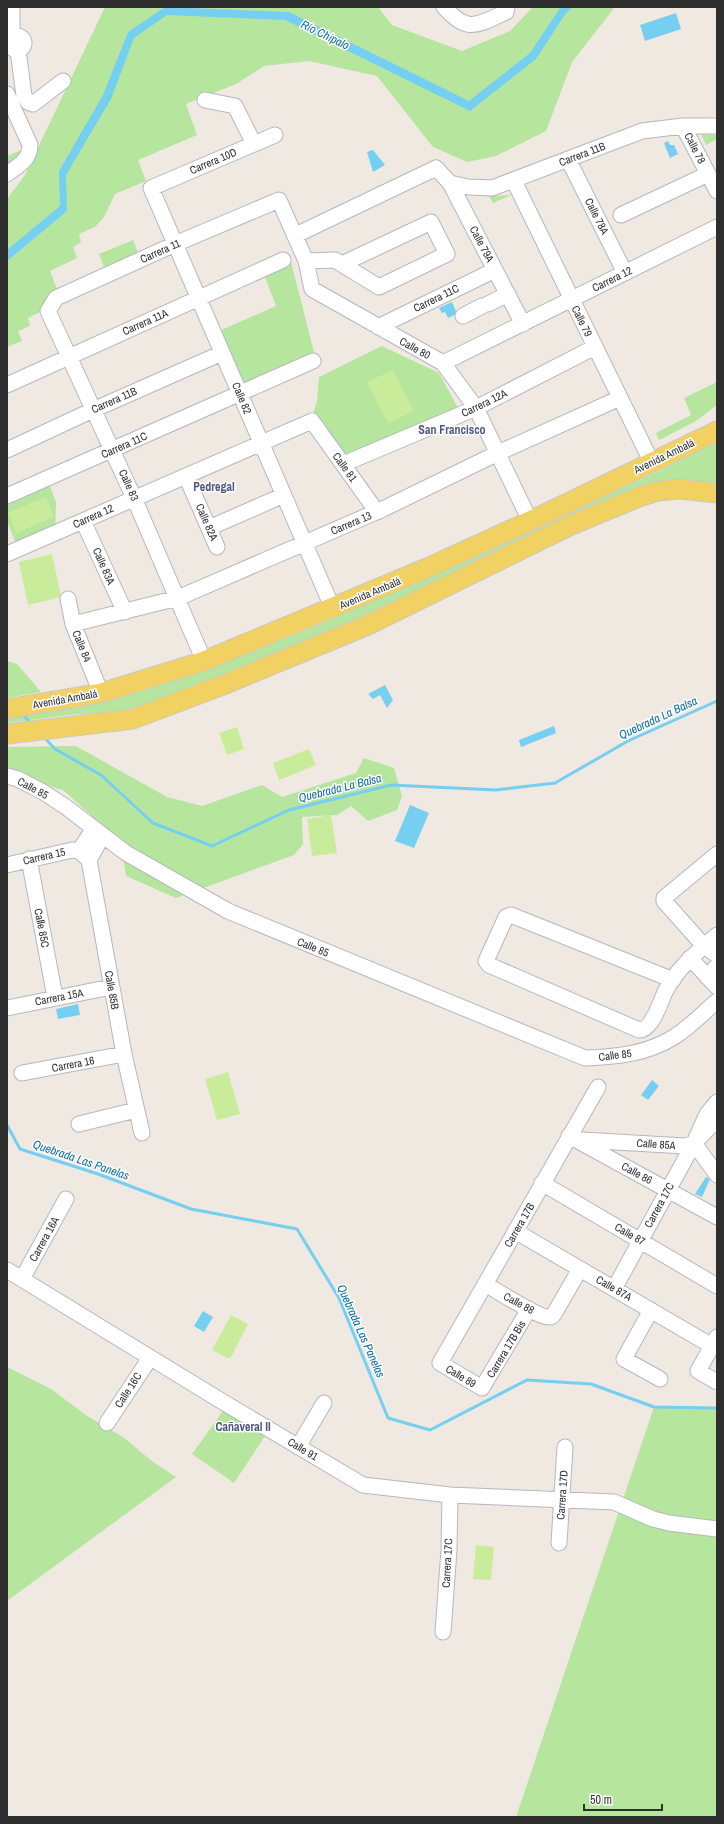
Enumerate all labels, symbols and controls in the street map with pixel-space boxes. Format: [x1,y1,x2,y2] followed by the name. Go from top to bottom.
[298,16,352,54] water label: Río Chipalo
[681,130,709,166] street label: Calle 78
[557,139,607,169] street label: Carrera 11B
[187,145,239,177] street label: Carrera 10D
[582,195,613,237] street label: Calle 78A
[467,223,498,265] street label: Calle 79A
[138,236,182,266] street label: Carrera 11
[590,263,634,295] street label: Carrera 12
[411,281,462,315] street label: Carrera 11C
[568,303,596,339] street label: Calle 79
[120,305,171,338] street label: Carrera 11A
[397,334,433,362] street label: Calle 80
[229,380,255,416] street label: Calle 82
[89,384,139,416] street label: Carrera 11B
[459,386,510,420] street label: Carrera 12A
[418,422,486,438] district label: San Francisco
[99,428,150,461] street label: Carrera 11C
[631,435,697,477] street label: Avenida Ambalá
[330,449,360,485] street label: Calle 81
[116,467,142,503] street label: Calle 83
[193,479,235,495] district label: Pedregal
[70,501,116,531] street label: Carrera 12
[193,501,222,544] street label: Calle 82A
[328,508,374,538] street label: Carrera 13
[90,545,119,588] street label: Calle 83A
[336,574,403,613] street label: Avenida Ambalá
[69,628,95,664] street label: Calle 84
[31,686,98,712] street label: Avenida Ambalá
[616,693,700,743] water label: Quebrada La Balsa
[297,770,384,806] water label: Quebrada La Balsa
[15,774,51,802] street label: Calle 85
[21,844,67,868] street label: Carrera 15
[31,907,53,949] street label: Calle 85C
[295,934,331,960] street label: Calle 85
[102,970,122,1010] street label: Calle 85B
[34,985,85,1009] street label: Carrera 15A
[598,1046,632,1064] street label: Calle 85
[51,1053,95,1075] street label: Carrera 16
[31,1136,131,1184] water label: Quebrada Las Panelas
[636,1136,677,1152] street label: Calle 85A
[619,1159,655,1187] street label: Calle 86
[641,1179,677,1230] street label: Carrera 17C
[501,1200,537,1250] street label: Carrera 17B
[26,1213,63,1264] street label: Carrera 16A
[612,1220,648,1248] street label: Calle 87
[594,1272,635,1304] street label: Calle 87A
[333,1282,389,1380] water label: Quebrada Las Panelas
[501,1289,537,1317] street label: Calle 88
[483,1317,529,1380] street label: Carrera 17B Bis
[443,1361,479,1391] street label: Calle 89
[111,1369,145,1410] street label: Calle 16C
[215,1419,271,1435] district label: Cañaveral II
[285,1434,321,1464] street label: Calle 91
[553,1470,571,1520] street label: Carrera 17D
[439,1537,455,1588] street label: Carrera 17C
[584,1786,662,1812] scale bar
[590,1792,612,1808] text: 50 m

